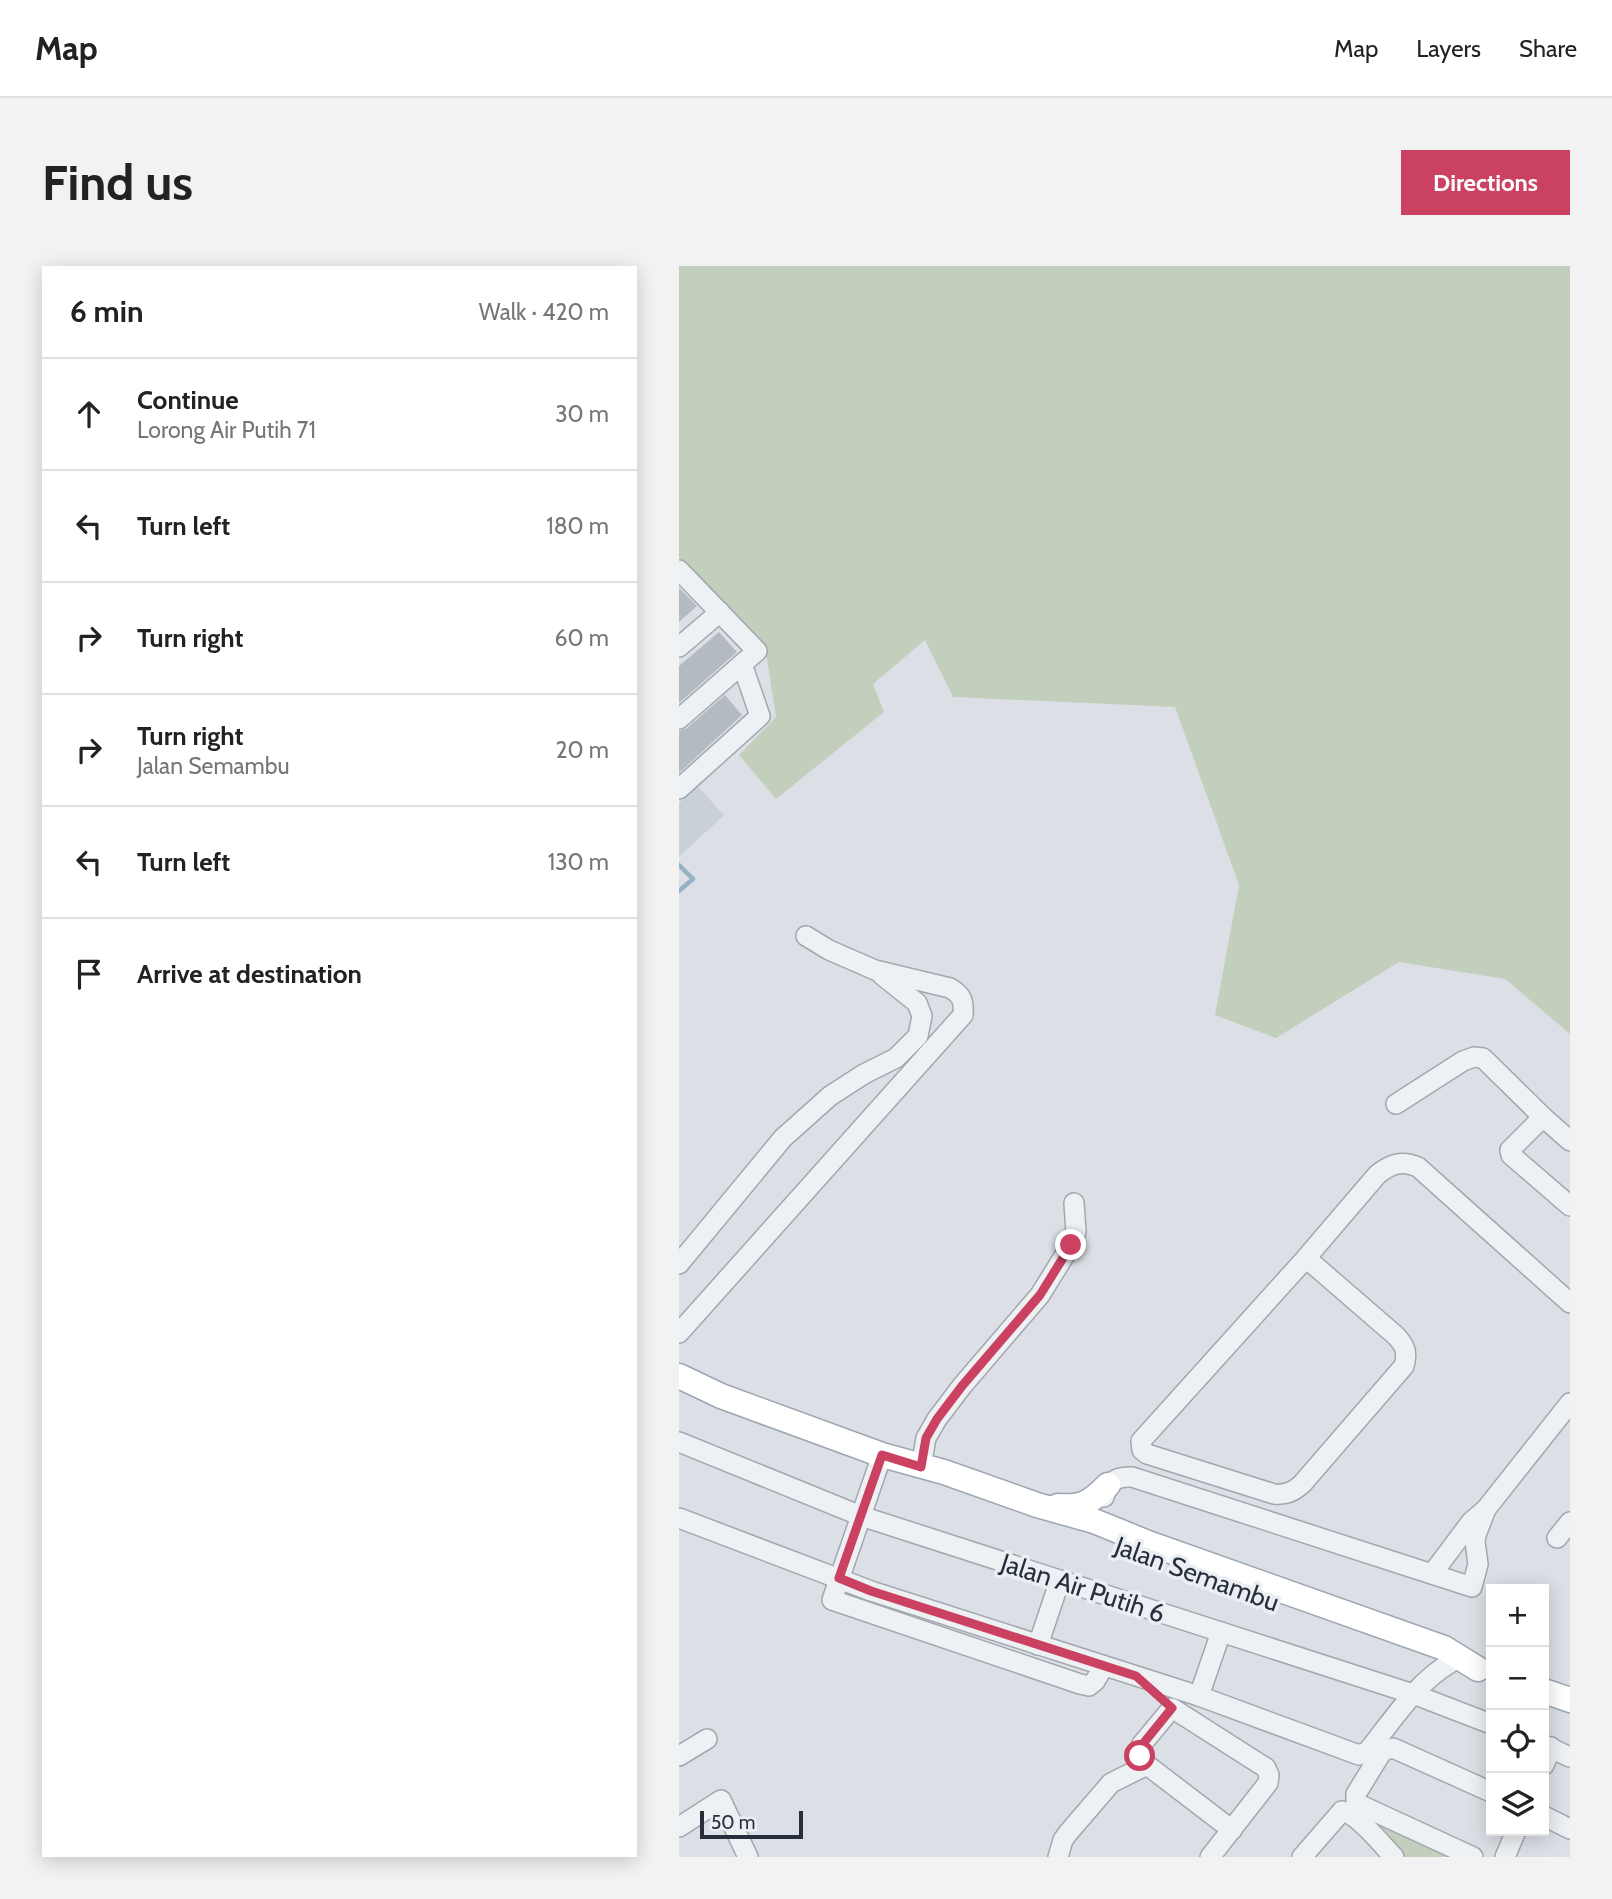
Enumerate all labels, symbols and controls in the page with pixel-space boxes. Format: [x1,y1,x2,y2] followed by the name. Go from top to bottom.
[35,28,98,68] text: Map
[1334,34,1378,63] text: Map
[1416,34,1481,63] text: Layers
[1519,34,1577,63] text: Share
[1401,150,1570,215] button: Directions
[42,153,193,212] text: Find us
[70,293,143,330] text: 6 min
[479,298,609,326] text: Walk · 420 m
[137,384,239,416] text: Continue
[70,395,108,433] icon: ahead
[555,400,609,428] text: 30 m
[137,416,316,444] text: Lorong Air Putih 71
[70,507,108,545] icon: left
[137,510,230,542] text: Turn left
[546,512,609,540] text: 180 m
[70,619,108,657] icon: right
[137,622,243,654] text: Turn right
[555,624,609,652] text: 60 m
[137,720,243,752] text: Turn right
[70,731,108,769] icon: right
[556,736,609,764] text: 20 m
[137,752,290,780] text: Jalan Semambu
[70,843,108,881] icon: left
[137,846,230,878] text: Turn left
[548,848,609,876] text: 130 m
[70,955,108,993] icon: arrive
[137,958,362,990] text: Arrive at destination
[1055,1229,1086,1260] route end
[1110,1529,1284,1619] street label: Jalan Semambu
[996,1546,1169,1630] street label: Jalan Air Putih 6
[1486,1584,1549,1836] map controls
[1486,1584,1549,1647] button: +
[1486,1647,1549,1710] button: −
[1486,1710,1549,1773] button: locate
[1124,1740,1155,1771] route start
[1486,1773,1549,1836] button: layers
[700,1808,803,1840] scale bar
[711,1811,755,1834] text: 50 m

